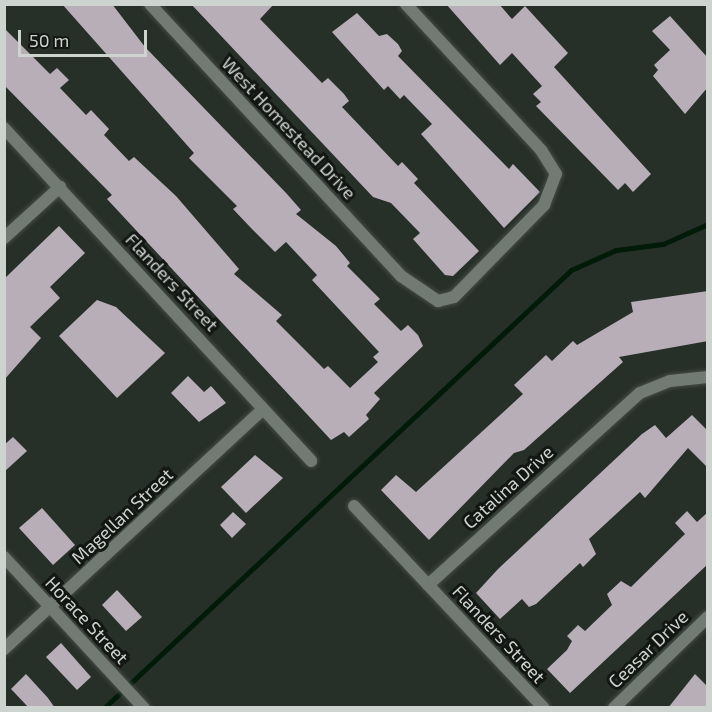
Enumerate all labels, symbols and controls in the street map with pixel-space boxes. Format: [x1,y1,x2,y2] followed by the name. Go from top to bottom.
[21,18,150,56] scale bar
[29,29,69,51] text: 50 m
[217,52,361,204] street label: West Homestead Drive
[121,229,223,335] street label: Flanders Street
[458,441,558,533] street label: Catalina Drive
[67,464,177,568] street label: Magellan Street
[41,572,133,668] street label: Horace Street
[448,581,550,687] street label: Flanders Street
[604,606,692,692] street label: Ceasar Drive

